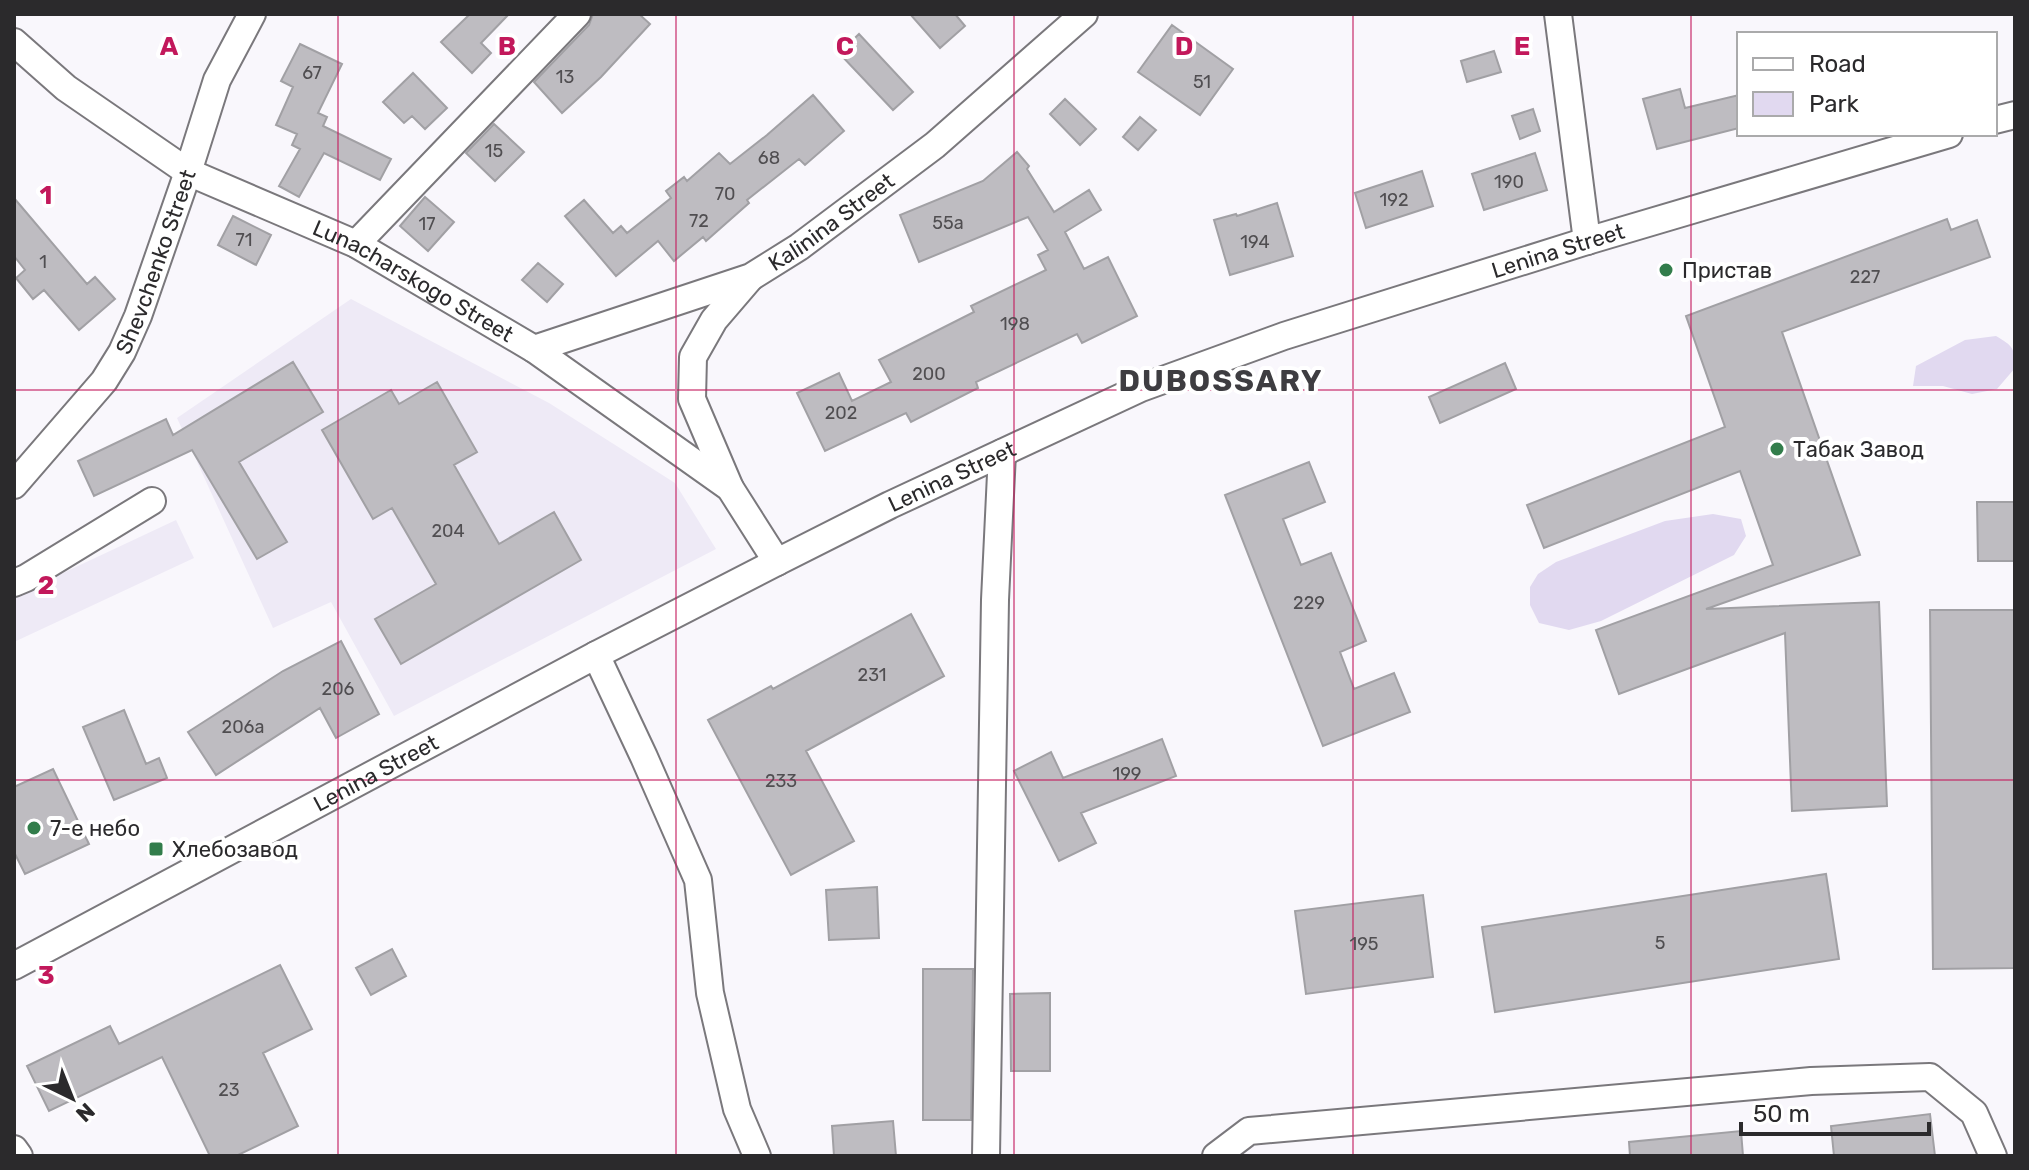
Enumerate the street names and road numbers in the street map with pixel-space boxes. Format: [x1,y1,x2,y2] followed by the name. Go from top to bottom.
[109,166,201,358] street label: Shevchenko Street
[763,167,900,276] street label: Kalinina Street
[309,214,519,348] street label: Lunacharskogo Street
[1488,217,1628,284] street label: Lenina Street
[884,435,1020,518] street label: Lenina Street
[309,728,443,817] street label: Lenina Street

